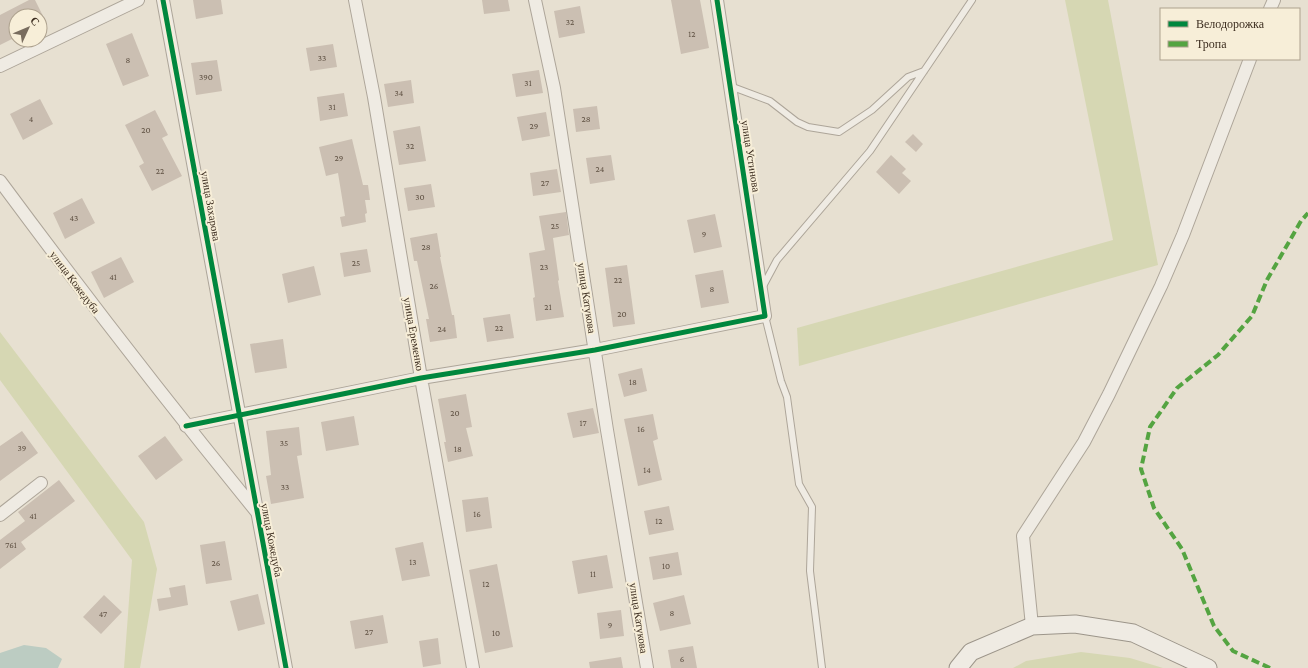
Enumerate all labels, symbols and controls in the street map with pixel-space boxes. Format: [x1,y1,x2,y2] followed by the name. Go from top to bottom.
[8,8,48,48] north arrow
[1160,8,1300,60] legend
[28,14,42,28] text: С
[566,17,574,27] house number: 32
[1196,17,1265,31] text: Велодорожка
[688,29,696,39] house number: 12
[1196,37,1227,51] text: Тропа
[318,53,326,63] house number: 33
[126,55,131,65] house number: 8
[199,72,213,82] house number: 390
[524,78,532,88] house number: 31
[395,88,404,98] house number: 34
[328,102,336,112] house number: 31
[29,114,34,124] house number: 4
[581,114,591,124] house number: 28
[739,119,763,193] street label: улица Устинова
[530,121,539,131] house number: 29
[141,125,151,135] house number: 20
[406,141,414,151] house number: 32
[335,153,344,163] house number: 29
[596,164,605,174] house number: 24
[156,166,164,176] house number: 22
[199,170,223,242] street label: улица Захарова
[541,178,549,188] house number: 27
[415,192,425,202] house number: 30
[70,213,78,223] house number: 43
[551,221,559,231] house number: 25
[702,229,707,239] house number: 9
[421,242,431,252] house number: 28
[48,248,102,316] street label: улица Кожедуба
[352,258,360,268] house number: 25
[540,262,548,272] house number: 23
[575,262,599,334] street label: улица Катукова
[109,272,117,282] house number: 41
[614,275,622,285] house number: 22
[430,281,439,291] house number: 26
[710,284,715,294] house number: 8
[402,296,426,372] street label: улица Еременко
[544,302,552,312] house number: 21
[617,309,627,319] house number: 20
[495,323,503,333] house number: 22
[438,324,447,334] house number: 24
[629,377,637,387] house number: 18
[450,408,460,418] house number: 20
[579,418,587,428] house number: 17
[637,424,645,434] house number: 16
[280,438,288,448] house number: 35
[18,443,27,453] house number: 39
[454,444,462,454] house number: 18
[643,465,651,475] house number: 14
[281,482,289,492] house number: 33
[259,502,285,578] street label: улица Кожедуба
[473,509,481,519] house number: 16
[29,511,37,521] house number: 41
[655,516,663,526] house number: 12
[5,540,17,550] house number: 761
[409,557,417,567] house number: 13
[212,558,221,568] house number: 26
[662,561,670,571] house number: 10
[590,569,596,579] house number: 11
[482,579,490,589] house number: 12
[627,582,651,654] street label: улица Катукова
[670,608,675,618] house number: 8
[99,609,107,619] house number: 47
[608,620,613,630] house number: 9
[365,627,373,637] house number: 27
[492,628,500,638] house number: 10
[680,654,685,664] house number: 6

